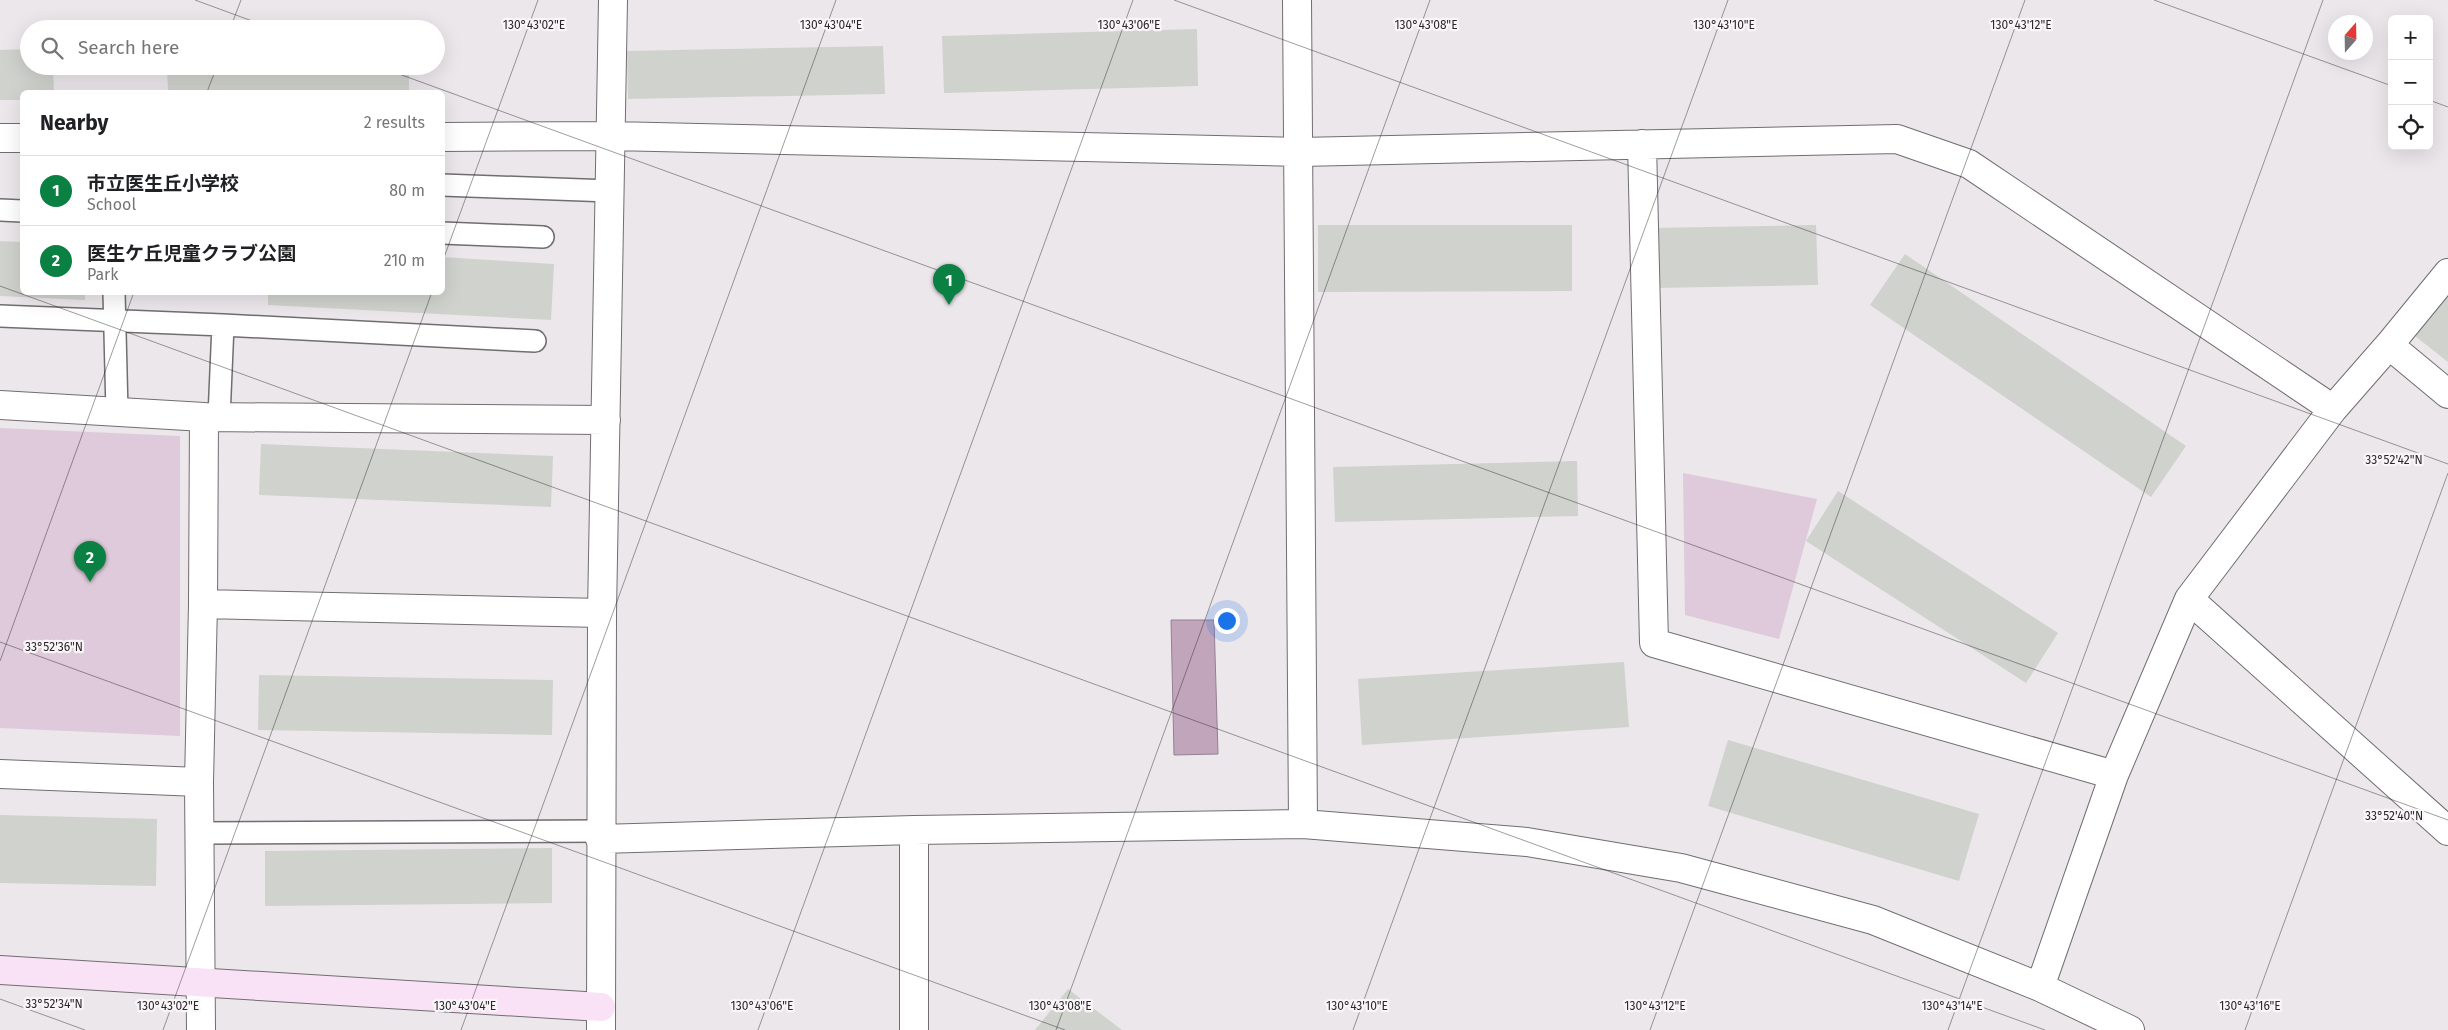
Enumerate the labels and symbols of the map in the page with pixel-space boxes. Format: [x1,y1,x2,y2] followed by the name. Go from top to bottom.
[2328,15,2373,60] north arrow
[503,18,565,32] text: 130°43'02"E
[800,18,862,32] text: 130°43'04"E
[1098,18,1160,32] text: 130°43'06"E
[1394,18,1458,32] text: 130°43'08"E
[1693,18,1755,32] text: 130°43'10"E
[1990,18,2052,32] text: 130°43'12"E
[933,264,965,305] pin: 1
[2365,453,2423,467] text: 33°52'42"N
[74,541,106,582] pin: 2
[1214,608,1240,634] your location
[25,640,83,654] text: 33°52'36"N
[2365,809,2423,823] text: 33°52'40"N
[25,997,83,1011] text: 33°52'34"N
[137,999,199,1013] text: 130°43'02"E
[434,999,496,1013] text: 130°43'04"E
[731,999,793,1013] text: 130°43'06"E
[1028,999,1092,1013] text: 130°43'08"E
[1326,999,1388,1013] text: 130°43'10"E
[1624,999,1686,1013] text: 130°43'12"E
[1921,999,1983,1013] text: 130°43'14"E
[2219,999,2281,1013] text: 130°43'16"E

